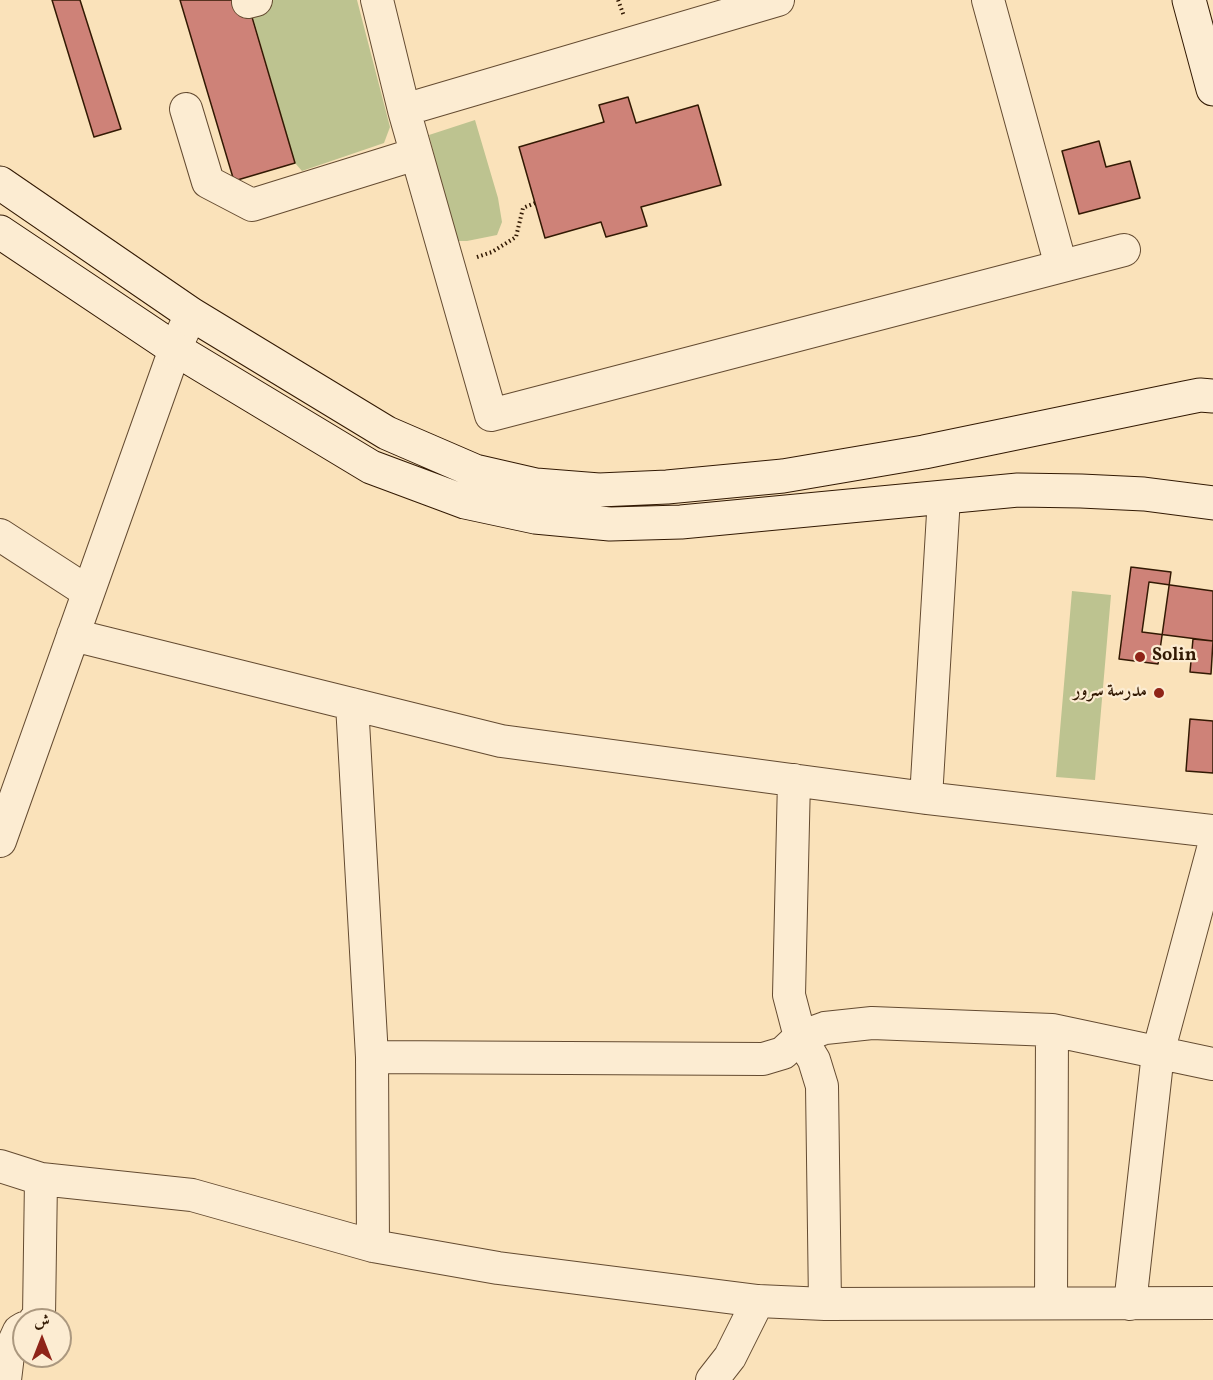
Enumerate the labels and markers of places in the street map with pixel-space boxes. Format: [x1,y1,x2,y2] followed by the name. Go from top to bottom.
[1152,646,1197,668] place label: Solin
[1133,650,1147,664] marker: Solin
[1073,682,1147,704] place label: مدرسة سرور
[1152,686,1166,700] marker: مدرسة سرور

